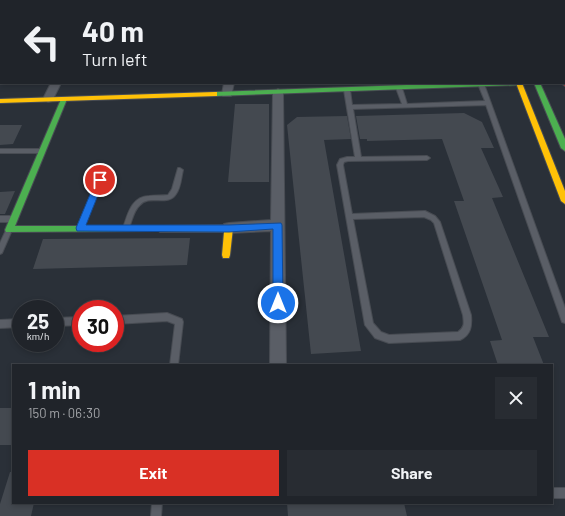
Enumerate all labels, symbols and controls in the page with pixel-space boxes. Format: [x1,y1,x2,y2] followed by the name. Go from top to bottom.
[82,14,144,48] text: 40 m
[16,16,68,68] icon: left
[82,48,148,70] text: Turn left
[83,163,117,197] pin
[89,169,111,191] icon: arrive
[257,282,299,324] position arrow
[72,300,124,352] speed limit sign: 30
[27,309,49,333] text: 25
[27,330,49,342] text: km/h
[28,375,81,404] text: 1 min
[495,377,537,419] button: close
[28,405,100,421] text: 150 m · 06:30
[28,450,279,496] button: Exit
[287,450,537,496] button: Share

